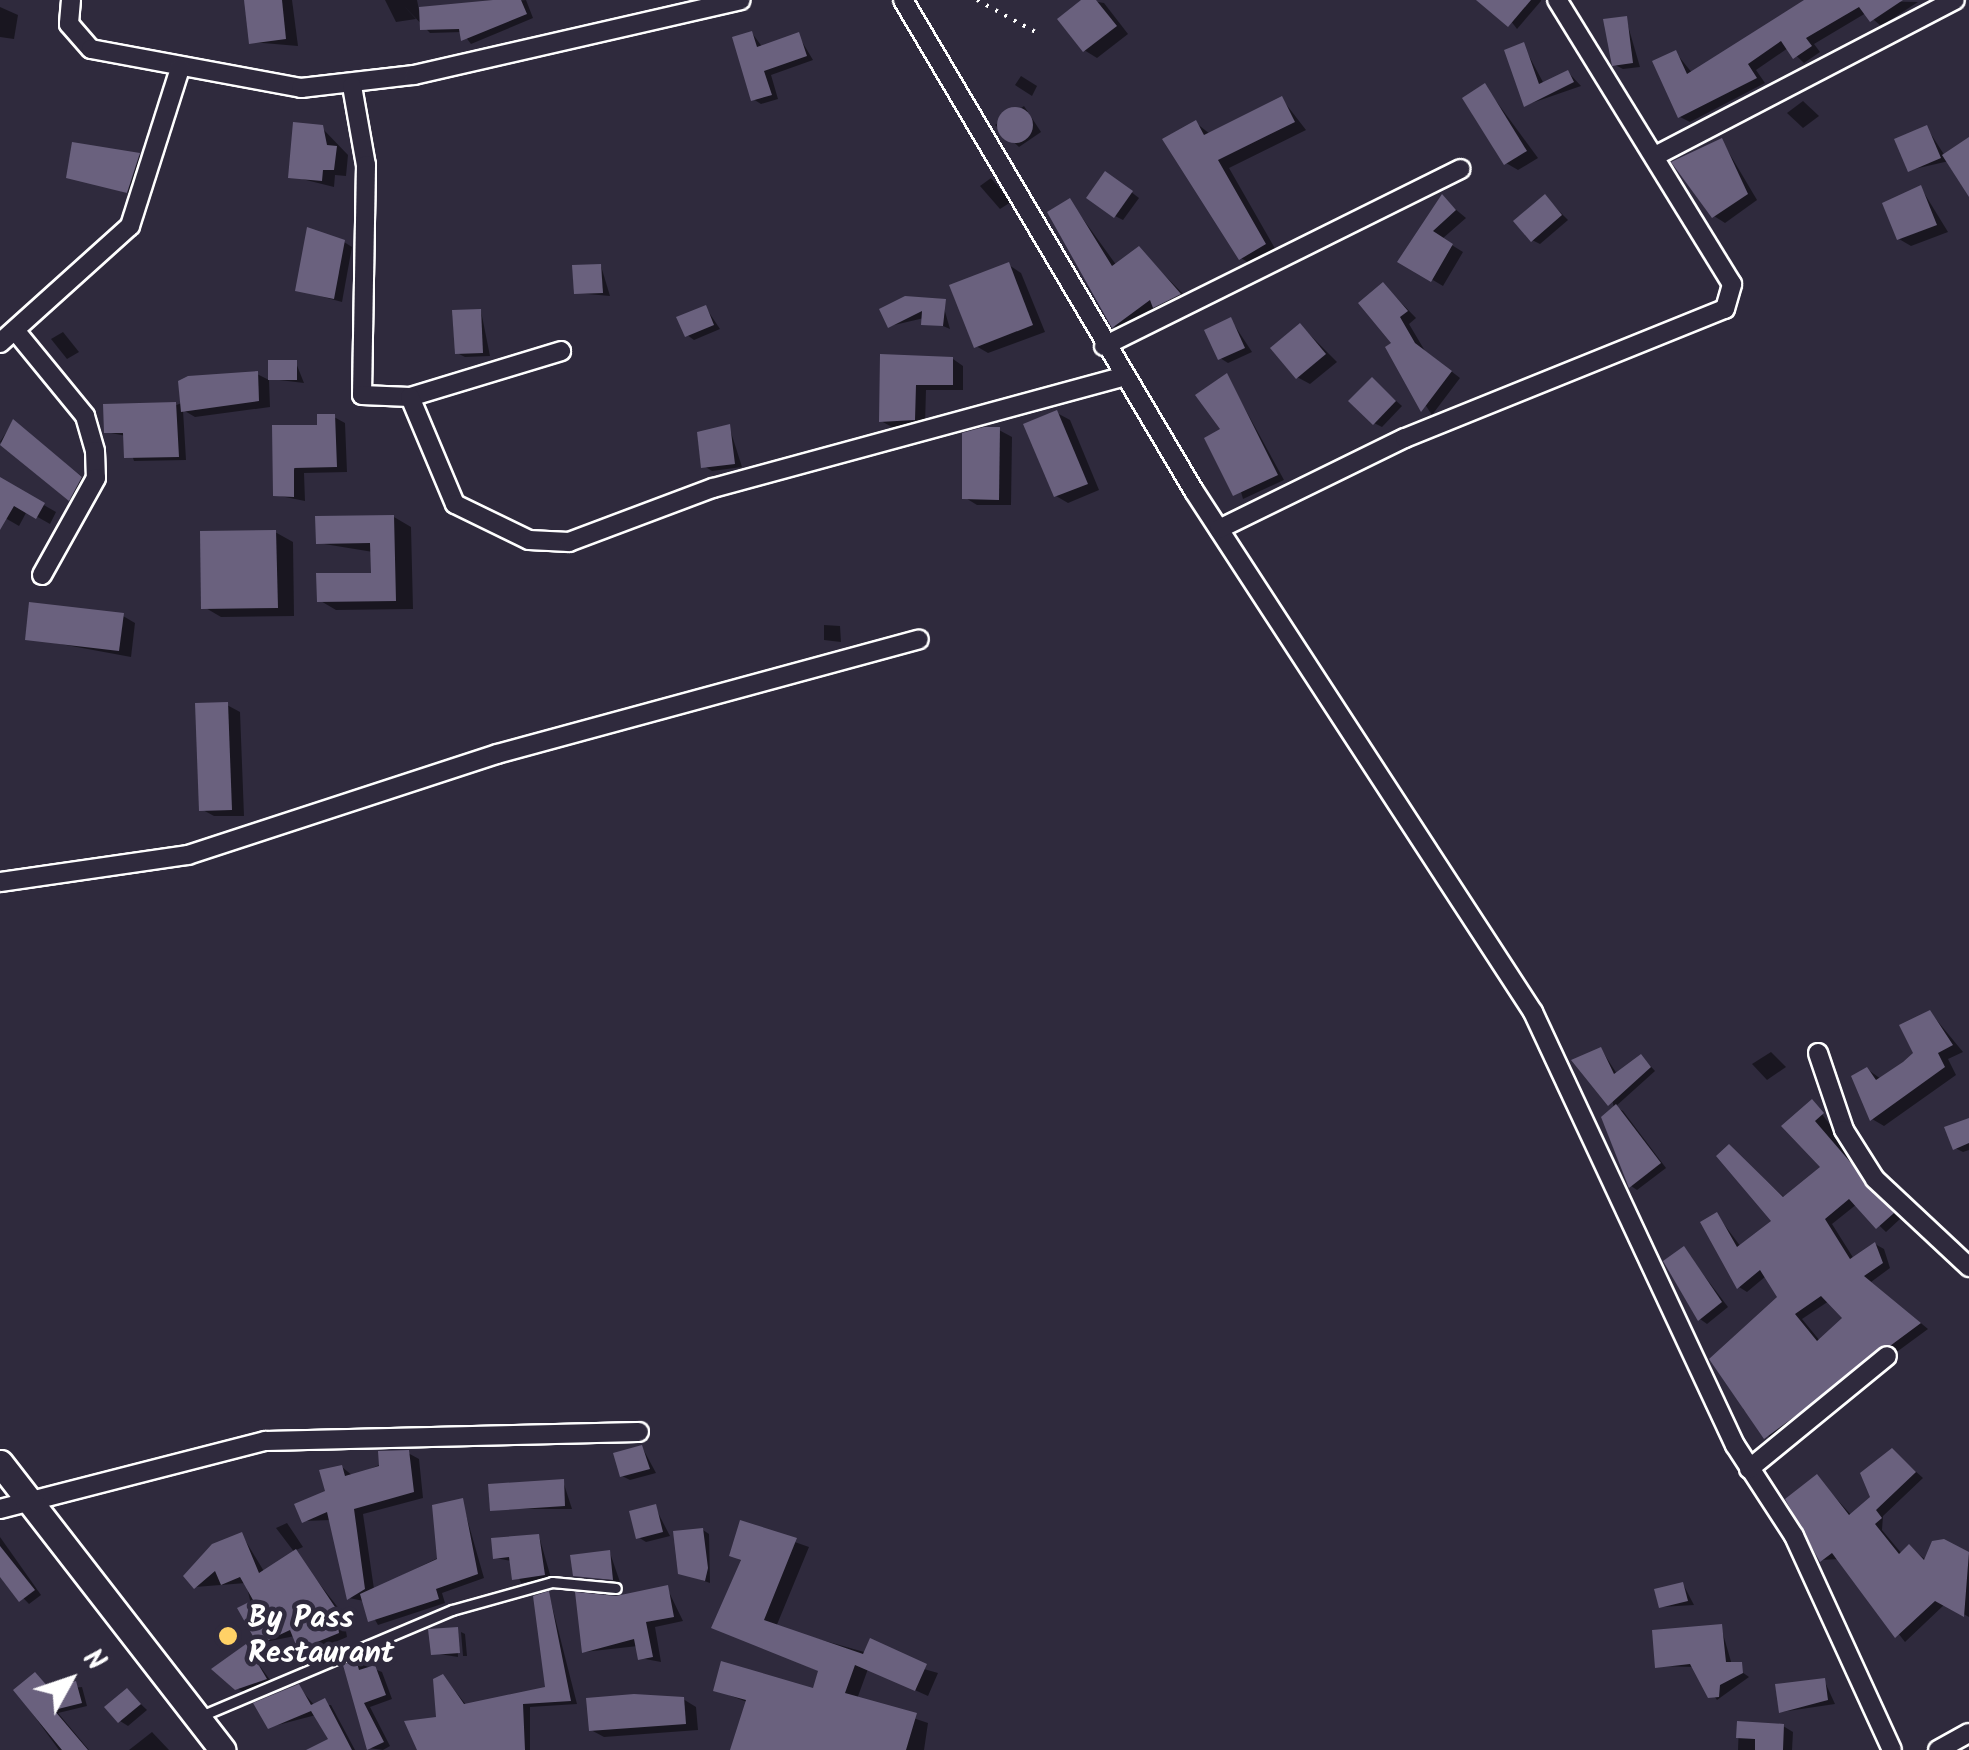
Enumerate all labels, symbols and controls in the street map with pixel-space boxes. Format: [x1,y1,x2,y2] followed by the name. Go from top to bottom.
[248,1601,394,1672] place label: By Pass Restaurant
[217,1625,239,1647] marker: By Pass Restaurant
[20,1630,120,1730] north arrow
[70,1639,116,1682] text: N

